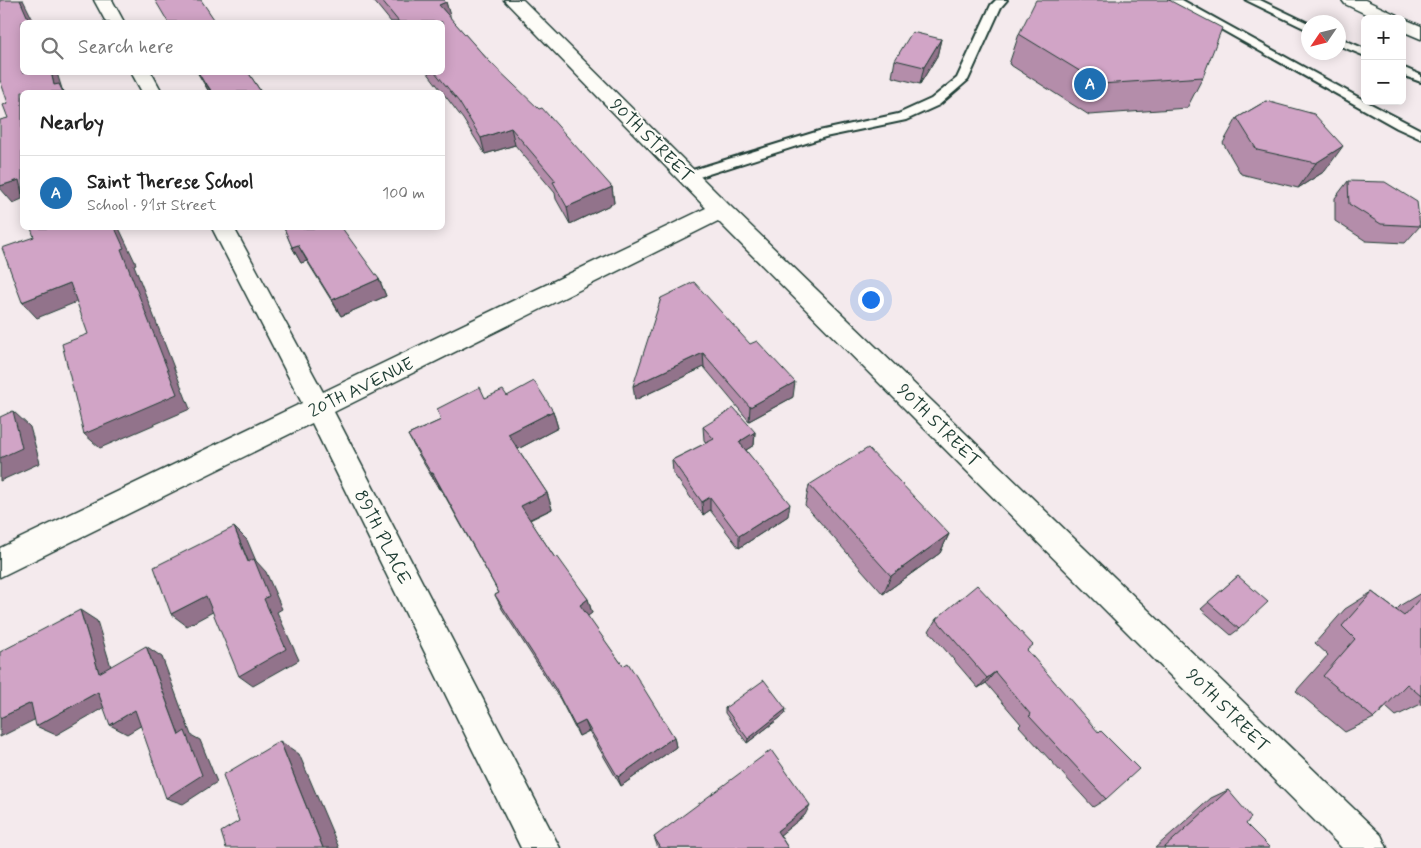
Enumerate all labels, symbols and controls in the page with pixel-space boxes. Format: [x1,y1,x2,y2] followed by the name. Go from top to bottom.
[1301,15,1346,60] north arrow
[1361,15,1406,105] map controls
[1361,15,1406,60] button: +
[20,20,445,75] search box
[38,34,66,62] icon: search
[78,35,174,60] text: Search here
[1361,60,1406,105] button: −
[1074,65,1106,103] pin: A
[604,94,698,188] street label: 90TH STREET
[40,109,104,137] text: Nearby
[87,170,253,195] text: Saint Therese School
[51,183,61,204] text: A
[382,183,425,204] text: 100 m
[87,195,217,216] text: School · 91st Street
[858,287,884,313] your location
[305,352,418,424] street label: 20TH AVENUE
[891,379,985,473] street label: 90TH STREET
[348,486,416,589] street label: 89TH PLACE
[1180,664,1274,758] street label: 90TH STREET

